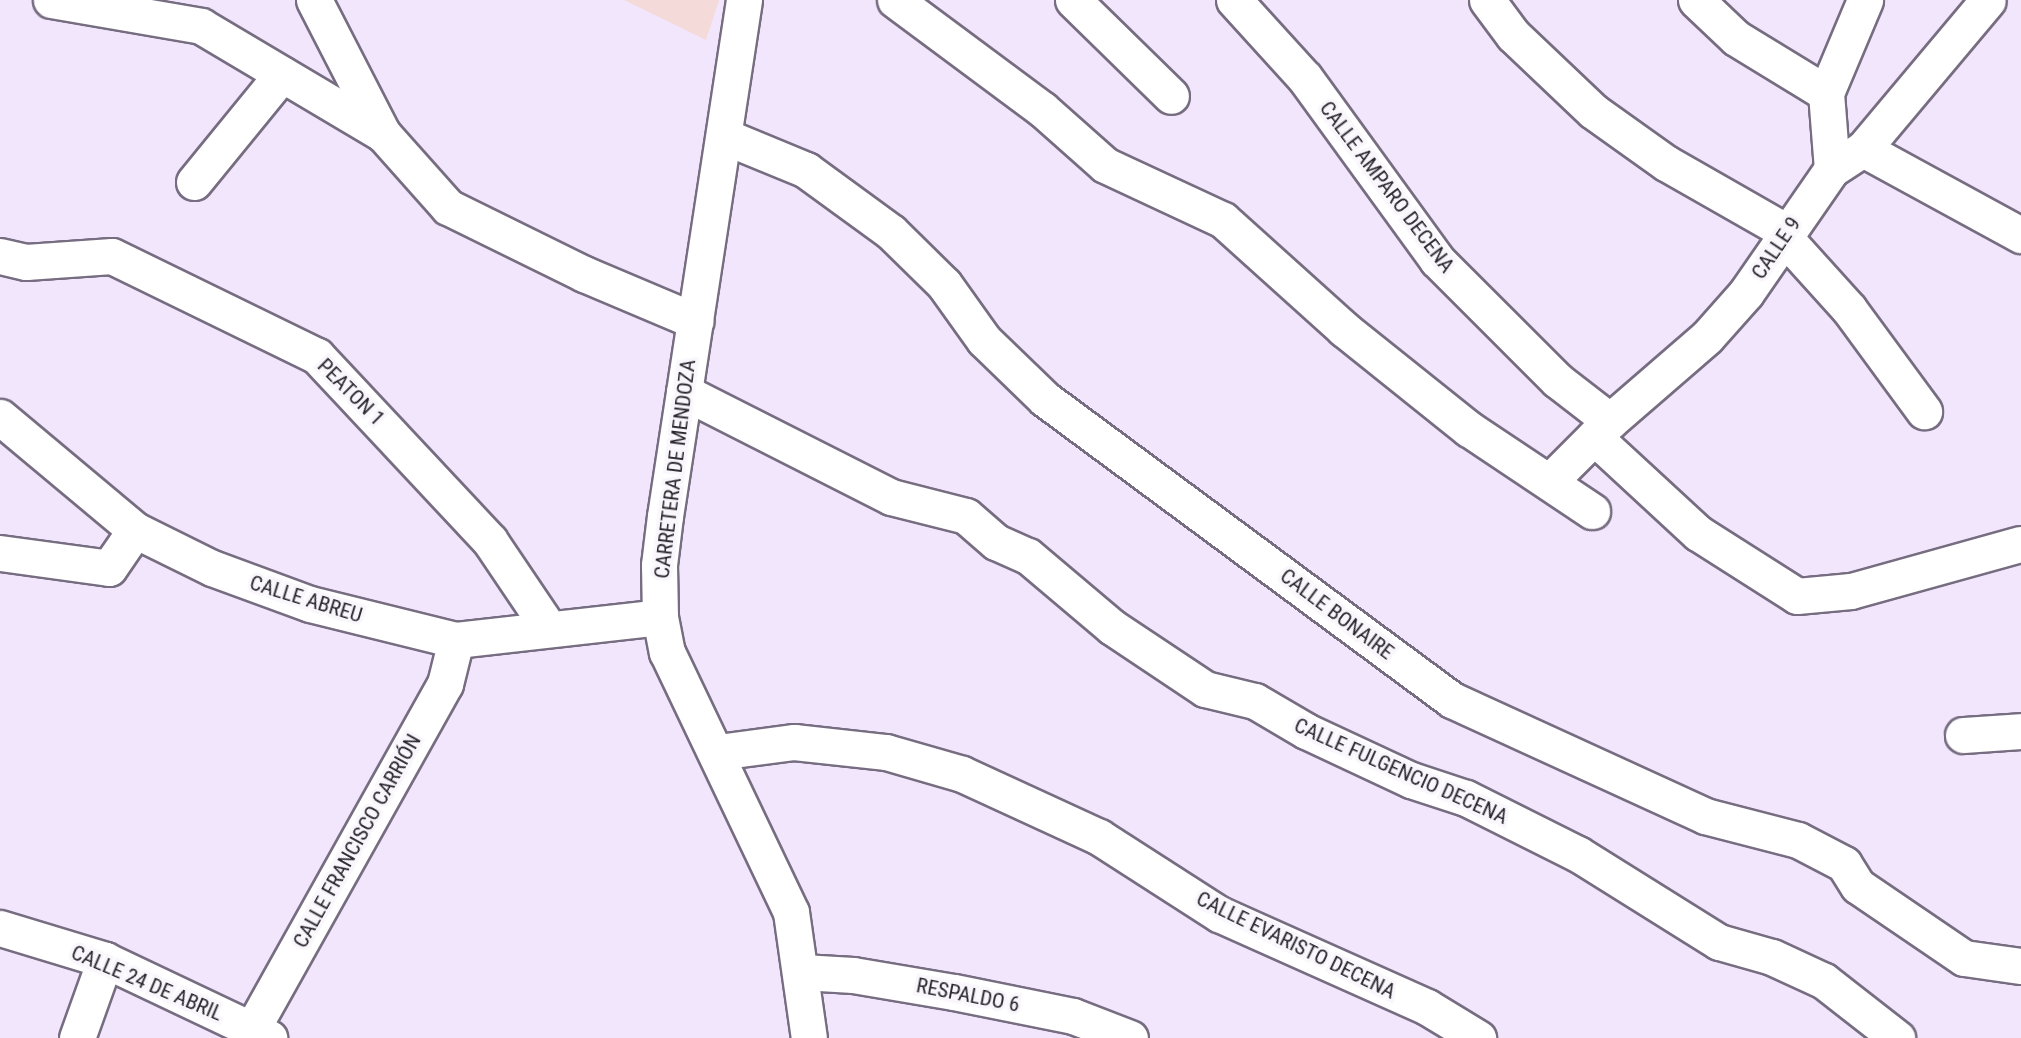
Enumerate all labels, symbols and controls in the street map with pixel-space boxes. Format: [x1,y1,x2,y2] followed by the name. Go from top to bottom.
[1314,96,1460,278] street label: CALLE AMPARO DECENA
[1746,212,1806,284] street label: CALLE 9
[312,353,390,431] street label: PEATON 1
[649,358,701,580] street label: CARRETERA DE MENDOZA
[1275,563,1399,665] street label: CALLE BONAIRE
[247,570,365,628] street label: CALLE ABREU
[1290,713,1512,829] street label: CALLE FULGENCIO DECENA
[288,730,426,952] street label: CALLE FRANCISCO CARRIÓN
[1192,886,1400,1004] street label: CALLE EVARISTO DECENA
[68,940,226,1026] street label: CALLE 24 DE ABRIL
[914,973,1022,1017] street label: RESPALDO 6

